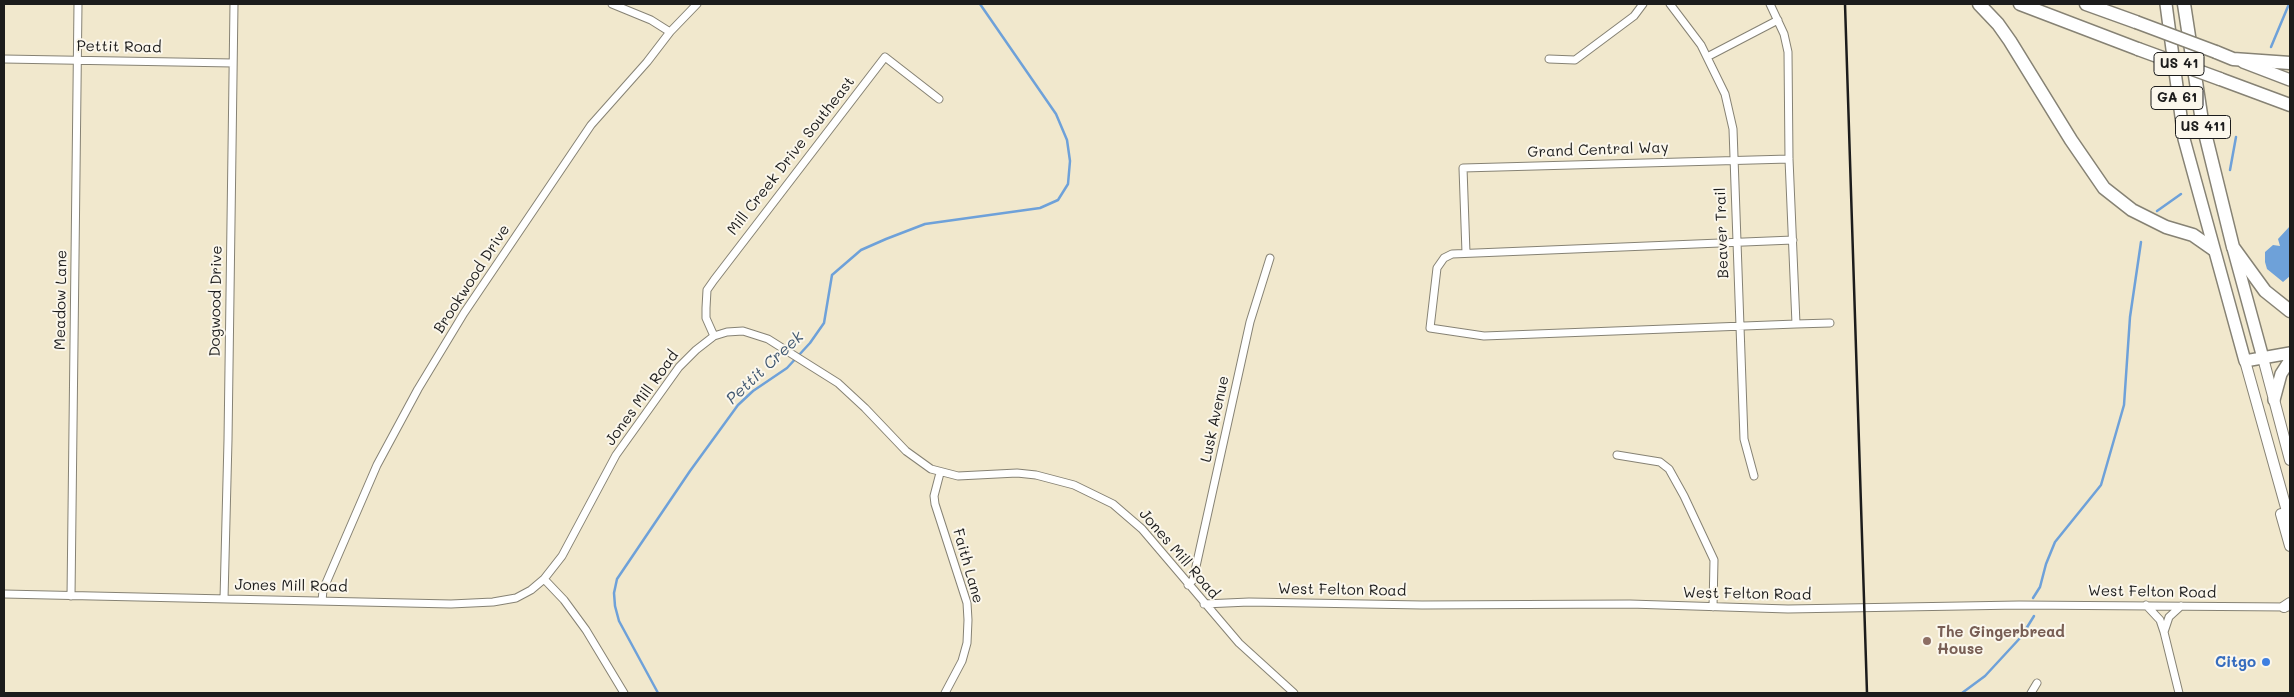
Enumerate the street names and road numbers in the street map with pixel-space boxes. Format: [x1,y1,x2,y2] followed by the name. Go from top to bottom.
[76,37,162,57] street label: Pettit Road
[2154,52,2204,76] road number: US 41
[724,73,858,239] street label: Mill Creek Drive Southeast
[2151,86,2203,110] road number: GA 61
[2176,115,2230,138] road number: US 411
[1527,139,1669,161] street label: Grand Central Way
[1711,187,1733,279] street label: Beaver Trail
[430,221,514,337] street label: Brookwood Drive
[206,245,226,357] street label: Dogwood Drive
[51,250,71,350] street label: Meadow Lane
[601,347,683,449] street label: Jones Mill Road
[1197,374,1233,464] street label: Lusk Avenue
[1135,505,1223,603] street label: Jones Mill Road
[949,527,987,605] street label: Faith Lane
[234,576,348,596] street label: Jones Mill Road
[1278,580,1406,600] street label: West Felton Road
[2088,582,2216,602] street label: West Felton Road
[1683,584,1811,604] street label: West Felton Road

